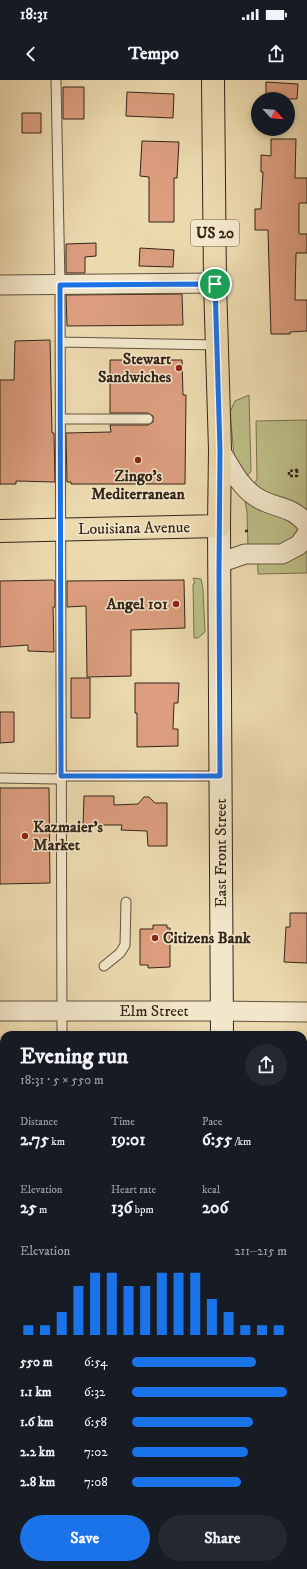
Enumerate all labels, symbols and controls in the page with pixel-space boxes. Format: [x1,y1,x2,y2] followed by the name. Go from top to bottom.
[20,5,48,24] text: 18:31
[20,43,42,65] icon: back
[128,43,179,65] text: Tempo
[265,43,287,65] icon: share
[251,92,295,136] north arrow
[251,92,295,136] map controls
[191,220,239,246] road number: US 20
[198,267,232,301] pin
[204,273,226,295] icon: arrive
[98,349,172,387] place label: Stewart Sandwiches
[174,363,184,373] marker: Stewart Sandwiches
[133,455,143,465] marker: Zingo's Mediterranean
[91,466,185,504] place label: Zingo's Mediterranean
[78,517,191,539] street label: Louisiana Avenue
[106,594,168,614] place label: Angel 101
[171,599,181,609] marker: Angel 101
[211,798,231,908] street label: East Front Street
[33,817,103,855] place label: Kazmaier's Market
[20,831,30,841] marker: Kazmaier's Market
[163,928,252,948] place label: Citizens Bank
[150,933,160,943] marker: Citizens Bank
[119,1001,189,1021] street label: Elm Street
[20,1043,128,1070] text: Evening run
[245,1044,287,1086] button: share
[20,1072,104,1088] text: 18:31 · 5 × 550 m
[20,1115,58,1129] text: Distance
[111,1115,135,1129] text: Time
[202,1115,222,1129] text: Pace
[20,1129,49,1151] text: 2.75
[111,1129,145,1151] text: 19:01
[202,1129,232,1151] text: 6:55
[49,1135,65,1149] text: km
[232,1135,251,1149] text: /km
[20,1183,63,1197] text: Elevation
[111,1183,156,1197] text: Heart rate
[202,1183,220,1197] text: kcal
[20,1197,37,1219] text: 25
[111,1197,132,1219] text: 136
[202,1197,228,1219] text: 206
[37,1203,47,1217] text: m
[132,1203,154,1217] text: bpm
[20,1243,70,1259] text: Elevation
[234,1243,287,1259] text: 211–215 m
[20,1354,52,1370] text: 550 m
[84,1354,107,1370] text: 6:54
[20,1384,52,1400] text: 1.1 km
[84,1384,105,1400] text: 6:32
[20,1414,54,1430] text: 1.6 km
[84,1414,107,1430] text: 6:58
[20,1444,55,1460] text: 2.2 km
[84,1444,108,1460] text: 7:02
[20,1474,55,1490] text: 2.8 km
[84,1474,108,1490] text: 7:08
[20,1515,150,1561] button: Save
[158,1515,287,1561] button: Share

